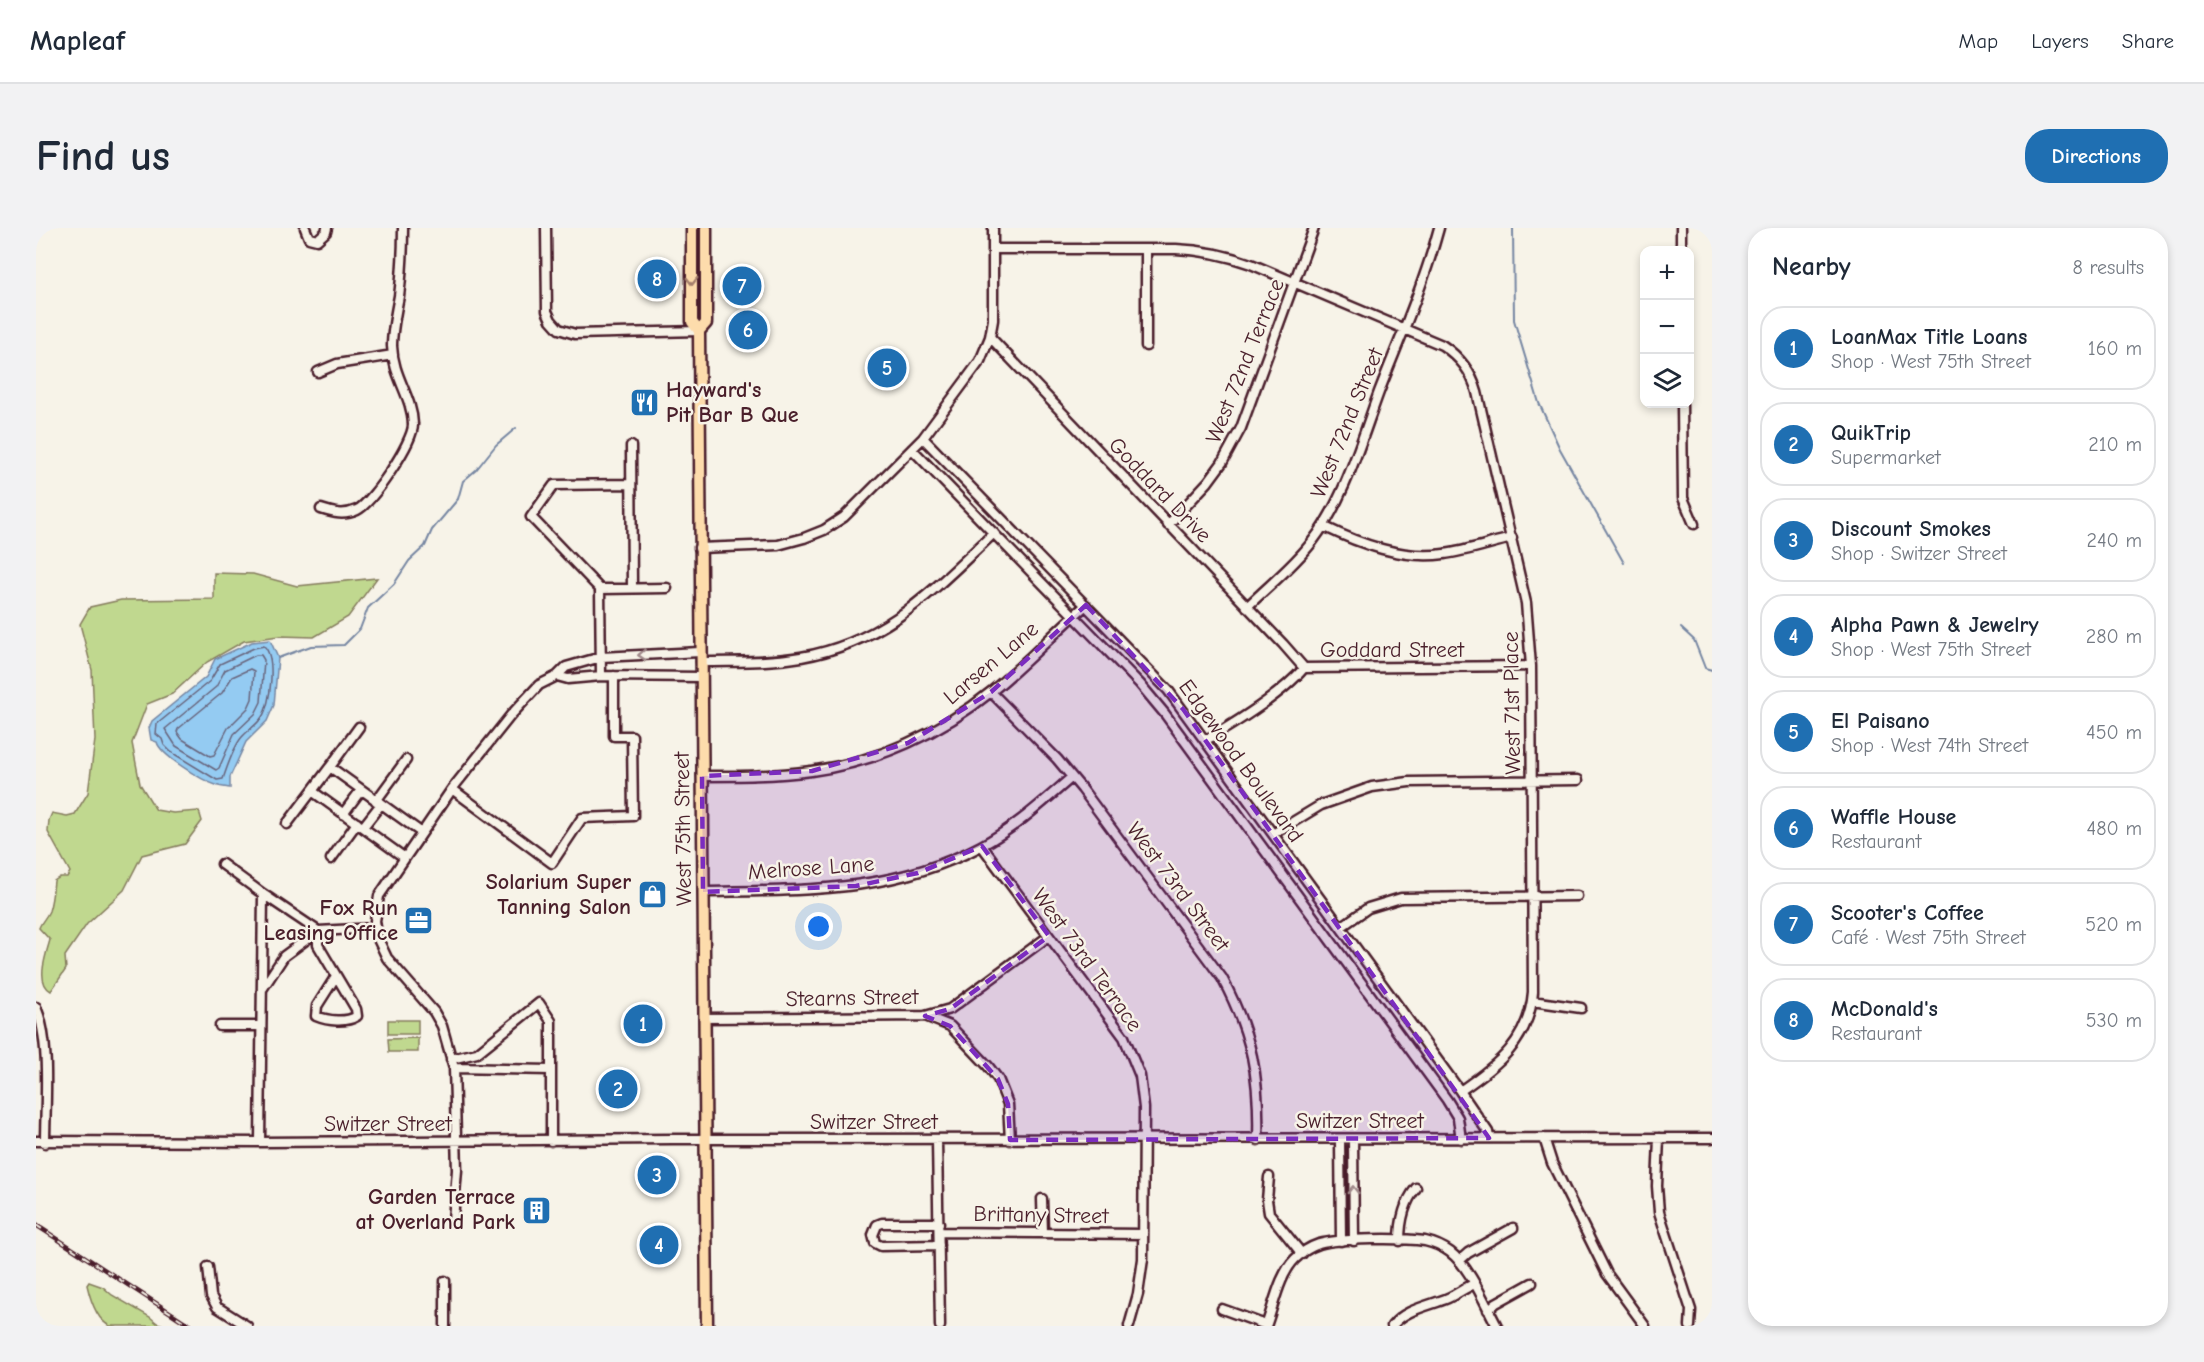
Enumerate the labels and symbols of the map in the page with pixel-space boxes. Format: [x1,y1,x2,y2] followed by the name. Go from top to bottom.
[638,256,676,302] pin: 8
[722,264,762,308] pin: 7
[1200,275,1290,447] street label: West 72nd Terrace
[686,276,698,285] one-way arrow
[728,308,768,352] pin: 6
[1305,344,1389,502] street label: West 72nd Street
[868,346,906,390] pin: 5
[666,377,799,428] place label: Hayward's Pit Bar B Que
[629,387,661,419] restaurant icon: Hayward's Pit Bar B Que
[1103,432,1217,548] street label: Goddard Drive
[938,616,1044,710] street label: Larsen Lane
[1498,631,1526,775] street label: West 71st Place
[1320,637,1465,663] street label: Goddard Street
[638,649,647,662] one-way arrow
[1173,675,1309,847] street label: Edgewood Boulevard
[669,751,697,906] street label: West 75th Street
[1121,817,1235,957] street label: West 73rd Street
[747,851,875,885] street label: Melrose Lane
[486,869,631,920] place label: Solarium Super Tanning Salon
[636,879,668,911] shop icon: Solarium Super Tanning Salon
[1026,883,1148,1037] street label: West 73rd Terrace
[264,895,398,946] place label: Fox Run Leasing Office
[403,905,435,937] office icon: Fox Run Leasing Office
[804,912,833,941] your location
[785,984,919,1012] street label: Stearns Street
[624,1002,662,1046] pin: 1
[598,1066,638,1112] pin: 2
[1296,1108,1425,1134] street label: Switzer Street
[810,1109,939,1135] street label: Switzer Street
[324,1111,453,1137] street label: Switzer Street
[638,1152,676,1198] pin: 3
[356,1184,515,1235] place label: Garden Terrace at Overland Park
[1347,1186,1359,1195] one-way arrow
[520,1194,552,1226] building icon: Garden Terrace at Overland Park
[973,1201,1109,1229] street label: Brittany Street
[640,1222,678,1268] pin: 4

